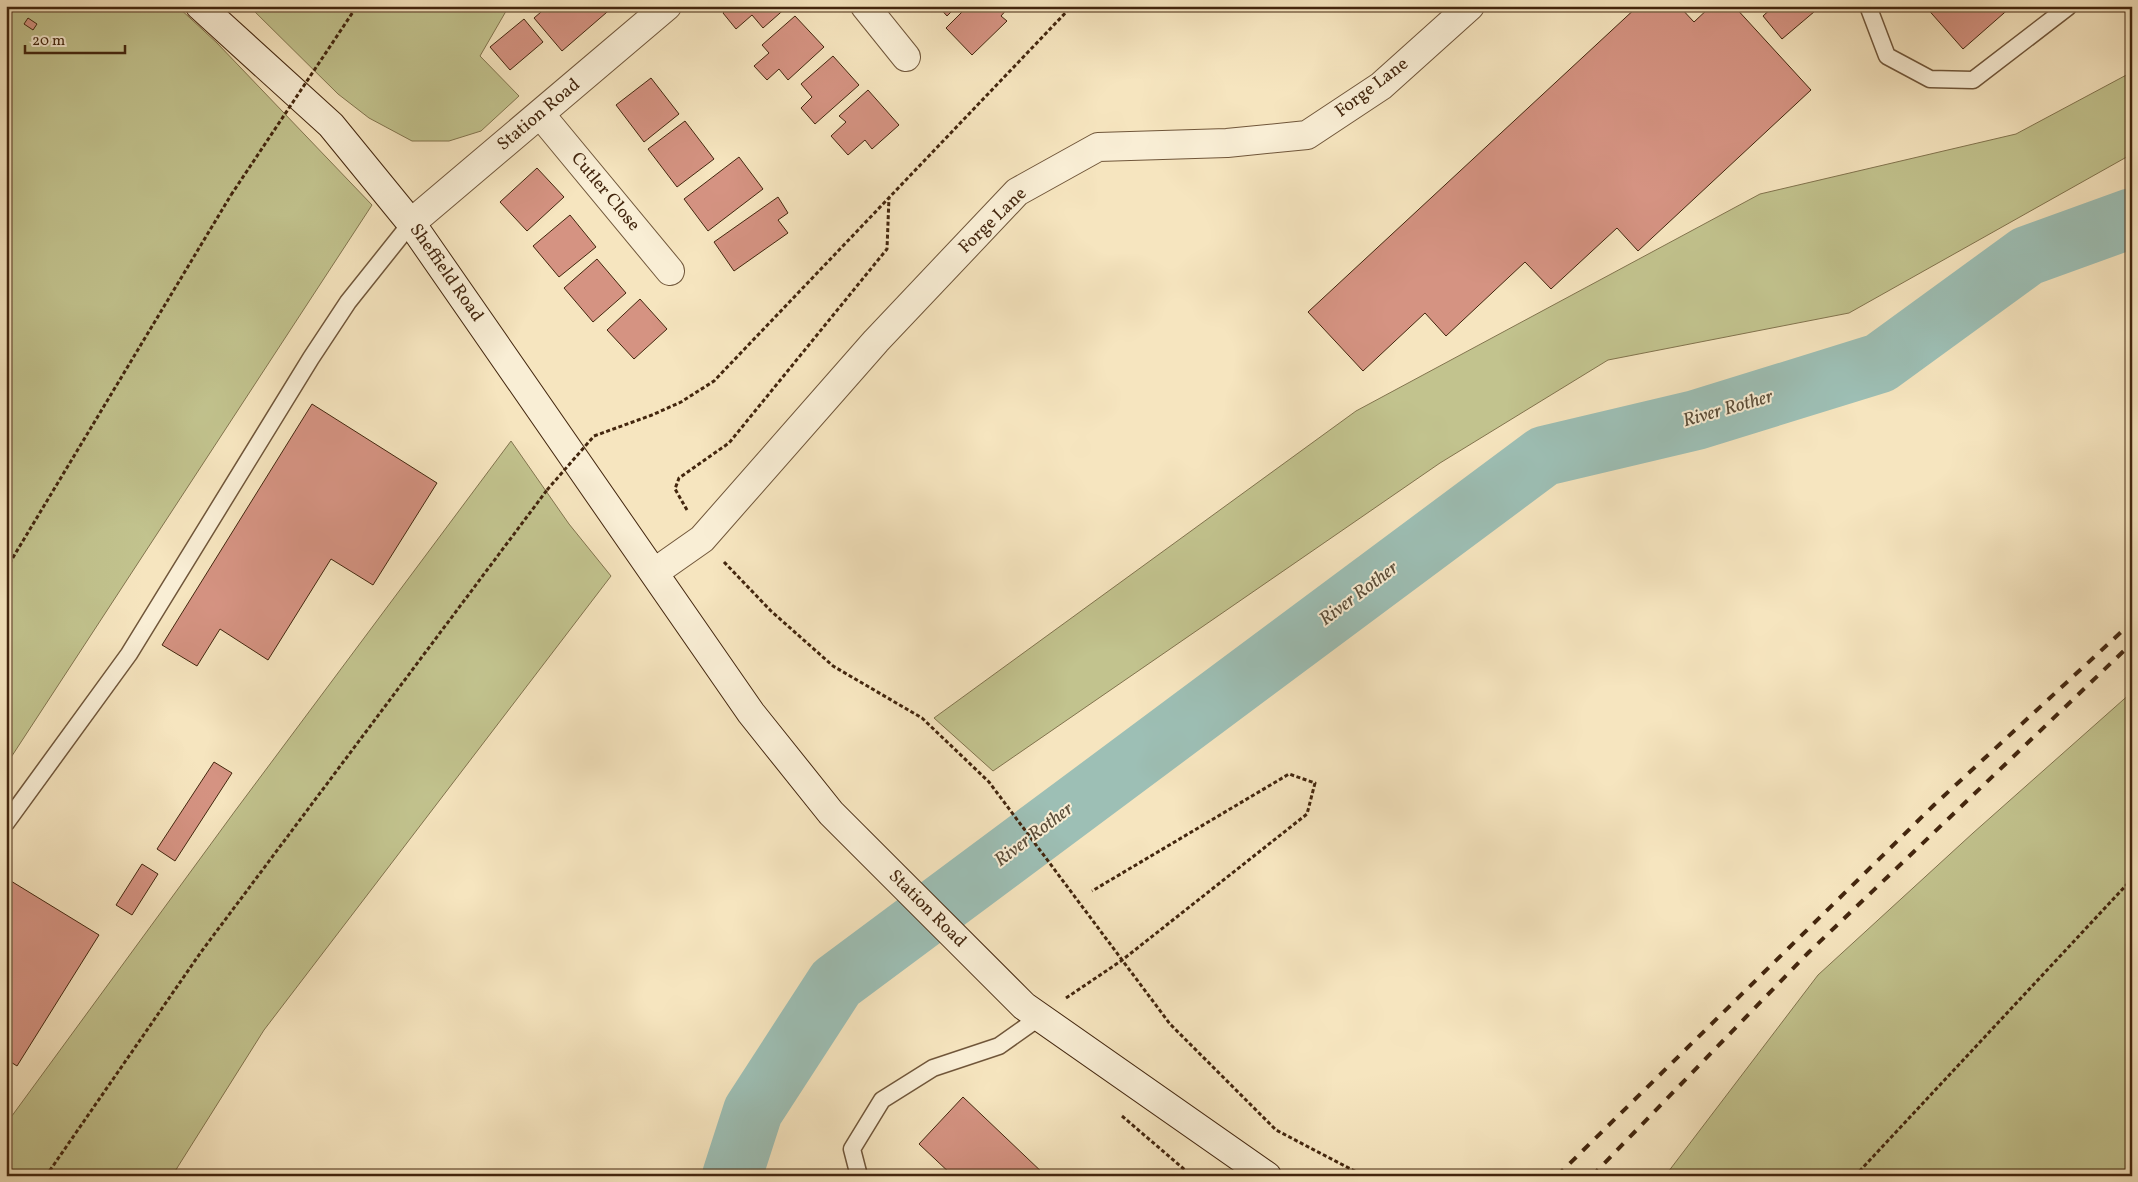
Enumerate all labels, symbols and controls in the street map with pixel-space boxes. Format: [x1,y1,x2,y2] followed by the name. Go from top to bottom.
[25,22,125,54] scale bar
[32,31,65,52] text: 20 m
[1330,52,1414,124] street label: Forge Lane
[492,73,586,157] street label: Station Road
[564,147,646,237] street label: Cutler Close
[953,182,1033,260] street label: Forge Lane
[403,219,489,327] street label: Sheffield Road
[1680,383,1777,434] water label: River Rother
[1314,555,1405,632] water label: River Rother
[989,796,1080,873] water label: River Rother
[882,864,972,954] street label: Station Road

